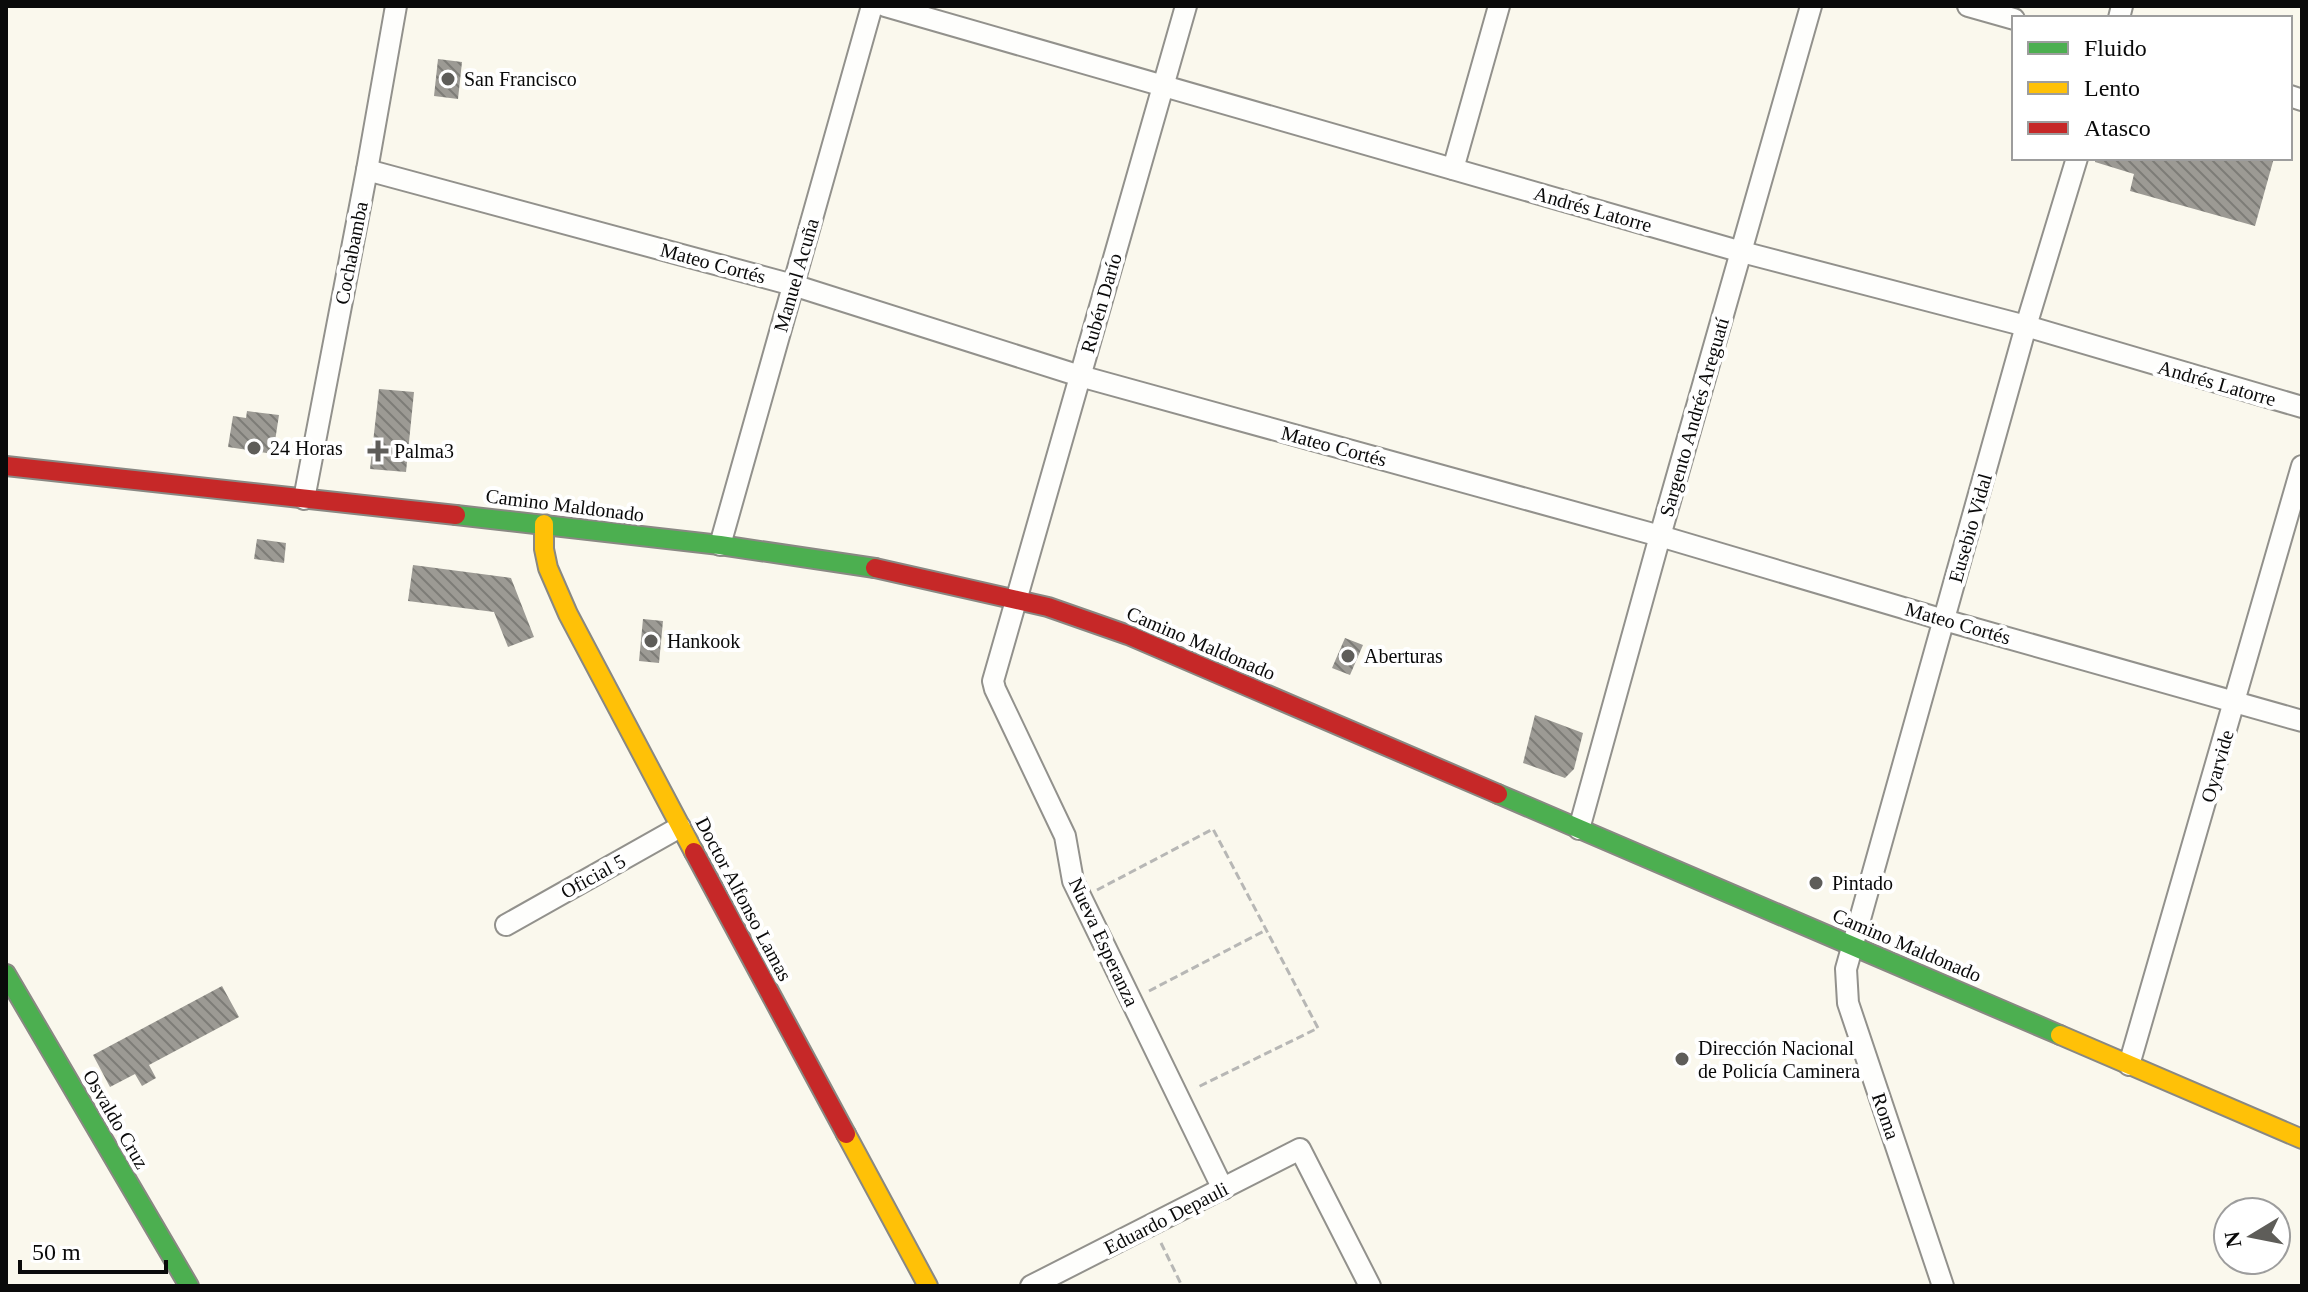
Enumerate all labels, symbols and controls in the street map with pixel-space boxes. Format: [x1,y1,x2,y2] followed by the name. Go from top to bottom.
[2012,16,2292,160] legend
[2084,35,2147,61] text: Fluido
[464,68,577,90] place label: San Francisco
[439,70,457,88] marker: San Francisco
[2084,75,2140,101] text: Lento
[2084,115,2151,141] text: Atasco
[1532,182,1655,236] street label: Andrés Latorre
[330,200,372,306] street label: Cochabamba
[769,216,823,334] street label: Manuel Acuña
[658,238,768,288] street label: Mateo Cortés
[1076,251,1126,355] street label: Rubén Darío
[1655,314,1734,519] street label: Sargento Andrés Areguatí
[2156,356,2279,410] street label: Andrés Latorre
[1279,421,1389,471] street label: Mateo Cortés
[270,437,343,459] place label: 24 Horas
[245,439,263,457] marker: 24 Horas
[394,440,454,462] place label: Palma3
[369,442,387,460] marker: Palma3
[1944,471,1996,585] street label: Eusebio Vidal
[485,484,645,526] street label: Camino Maldonado
[1903,597,2013,649] street label: Mateo Cortés
[1123,602,1279,684] street label: Camino Maldonado
[667,630,740,652] place label: Hankook
[642,632,660,650] marker: Hankook
[1364,645,1443,667] place label: Aberturas
[1339,647,1357,665] marker: Aberturas
[2196,727,2239,805] street label: Oyarvide
[692,813,797,985] street label: Doctor Alfonso Lamas
[557,849,629,903] street label: Oficial 5
[1832,872,1893,894] place label: Pintado
[1064,874,1143,1010] street label: Nueva Esperanza
[1807,874,1825,892] marker: Pintado
[1829,904,1985,986] street label: Camino Maldonado
[1698,1037,1860,1082] place label: Dirección Nacional de Policía Caminera
[1673,1050,1691,1068] marker: Dirección Nacional de Policía Caminera
[79,1066,153,1172] street label: Osvaldo Cruz
[1868,1090,1904,1142] street label: Roma
[1100,1177,1232,1260] street label: Eduardo Depauli
[2212,1196,2292,1276] north arrow
[20,1224,166,1274] scale bar
[2219,1229,2246,1249] text: N
[32,1239,81,1265] text: 50 m

